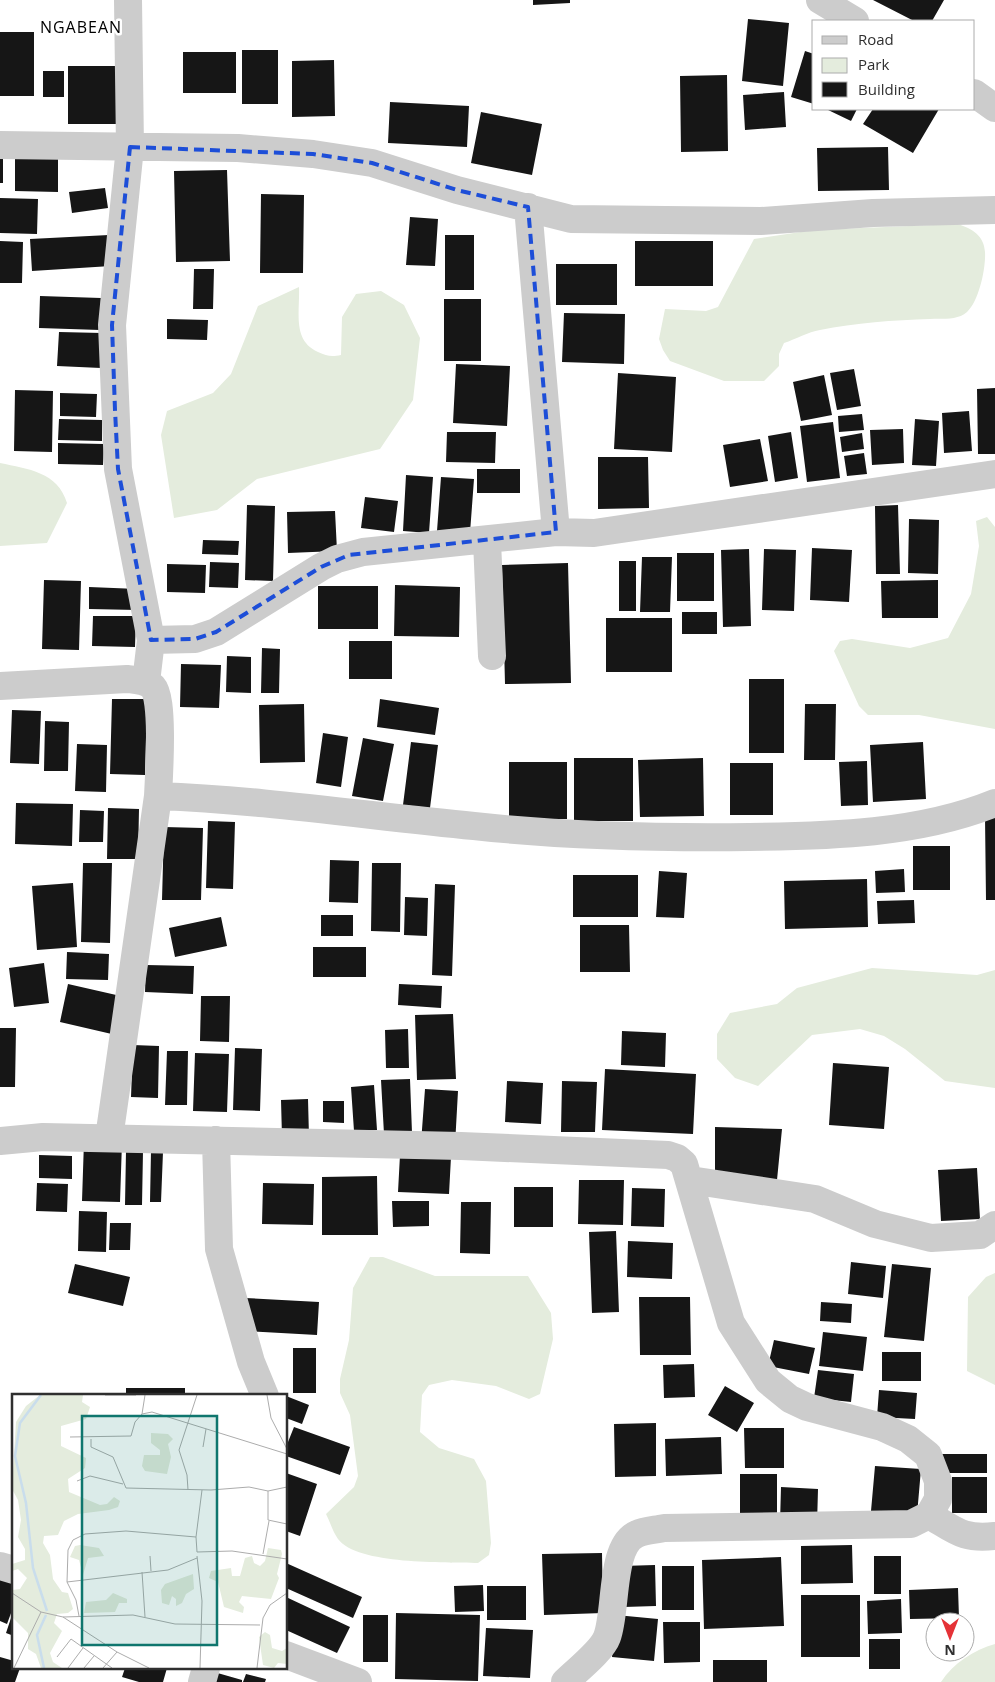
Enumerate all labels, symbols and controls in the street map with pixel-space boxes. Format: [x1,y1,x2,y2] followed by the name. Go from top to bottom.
[40,16,122,38] district label: NGABEAN
[812,20,975,110] legend
[858,29,894,49] text: Road
[858,54,889,74] text: Park
[858,79,915,99] text: Building
[12,1394,288,1670] inset map
[925,1612,975,1662] north arrow
[944,1641,956,1660] text: N

